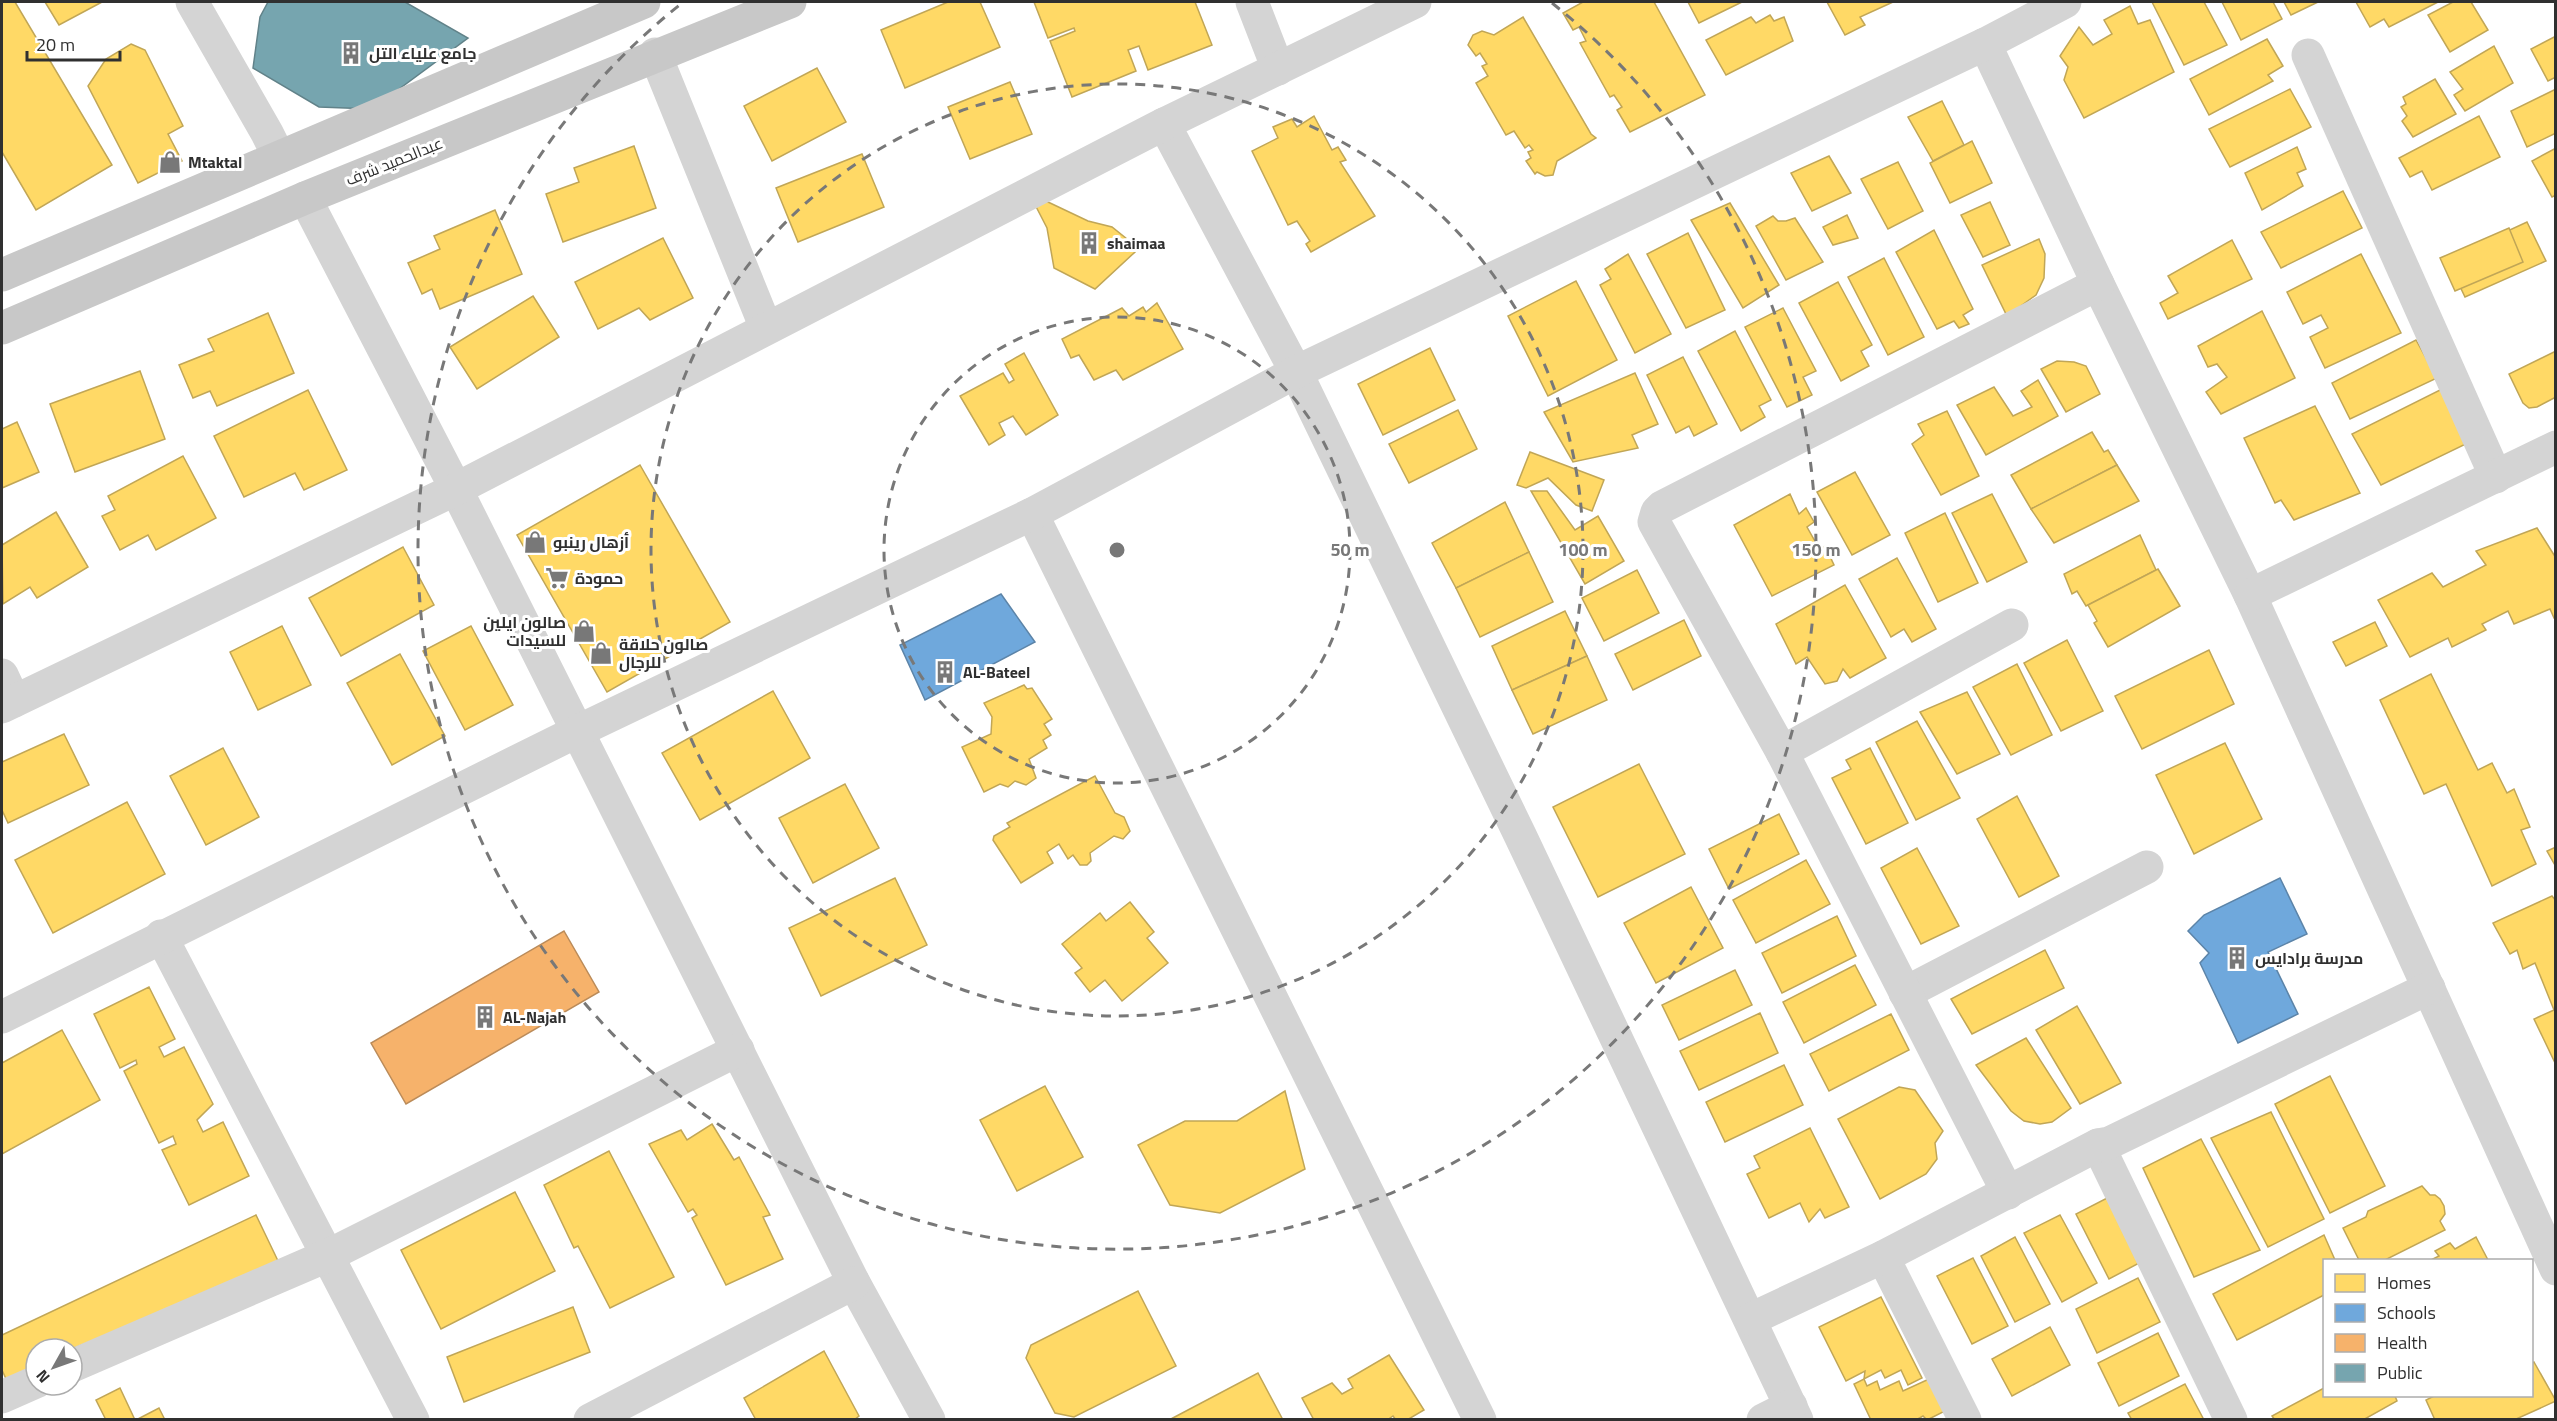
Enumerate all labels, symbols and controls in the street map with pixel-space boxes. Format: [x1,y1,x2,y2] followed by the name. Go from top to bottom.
[27,24,120,62] scale bar
[36,31,75,58] text: 20 m
[338,40,364,66] building icon: جامع علياء التل
[369,41,477,65] place label: جامع علياء التل
[342,131,446,191] street label: عبدالحميد شرف
[157,149,183,175] shop icon: Mtaktal
[188,150,242,174] place label: Mtaktal
[1076,230,1102,256] building icon: shaimaa
[1107,231,1165,255] place label: shaimaa
[522,529,548,555] shop icon: أزهال رينبو
[553,530,629,554] place label: أزهال رينبو
[1330,536,1370,563] text: 50 m
[1558,536,1608,563] text: 100 m
[1791,536,1841,563] text: 150 m
[1107,540,1127,560] centre of rings
[544,565,570,591] supermarket icon: حمودة
[575,566,623,590] place label: حمودة
[483,610,566,652] place label: صالون ايلين للسيدات
[571,618,597,644] shop icon: صالون ايلين للسيدات
[619,632,708,674] place label: صالون حلاقة للرجال
[588,640,614,666] shop icon: صالون حلاقة للرجال
[932,659,958,685] building icon: AL-Bateel
[963,660,1030,684] place label: AL-Bateel
[2224,945,2250,971] building icon: مدرسة برادايس
[2255,946,2363,970] place label: مدرسة برادايس
[472,1004,498,1030] building icon: AL-Najah
[503,1005,566,1029] place label: AL-Najah
[2323,1259,2533,1397] legend
[2377,1269,2431,1296] text: Homes
[2377,1299,2436,1326] text: Schools
[2377,1329,2427,1356] text: Health
[24,1337,84,1397] north arrow
[2377,1359,2423,1386] text: Public
[30,1365,55,1389] text: N

